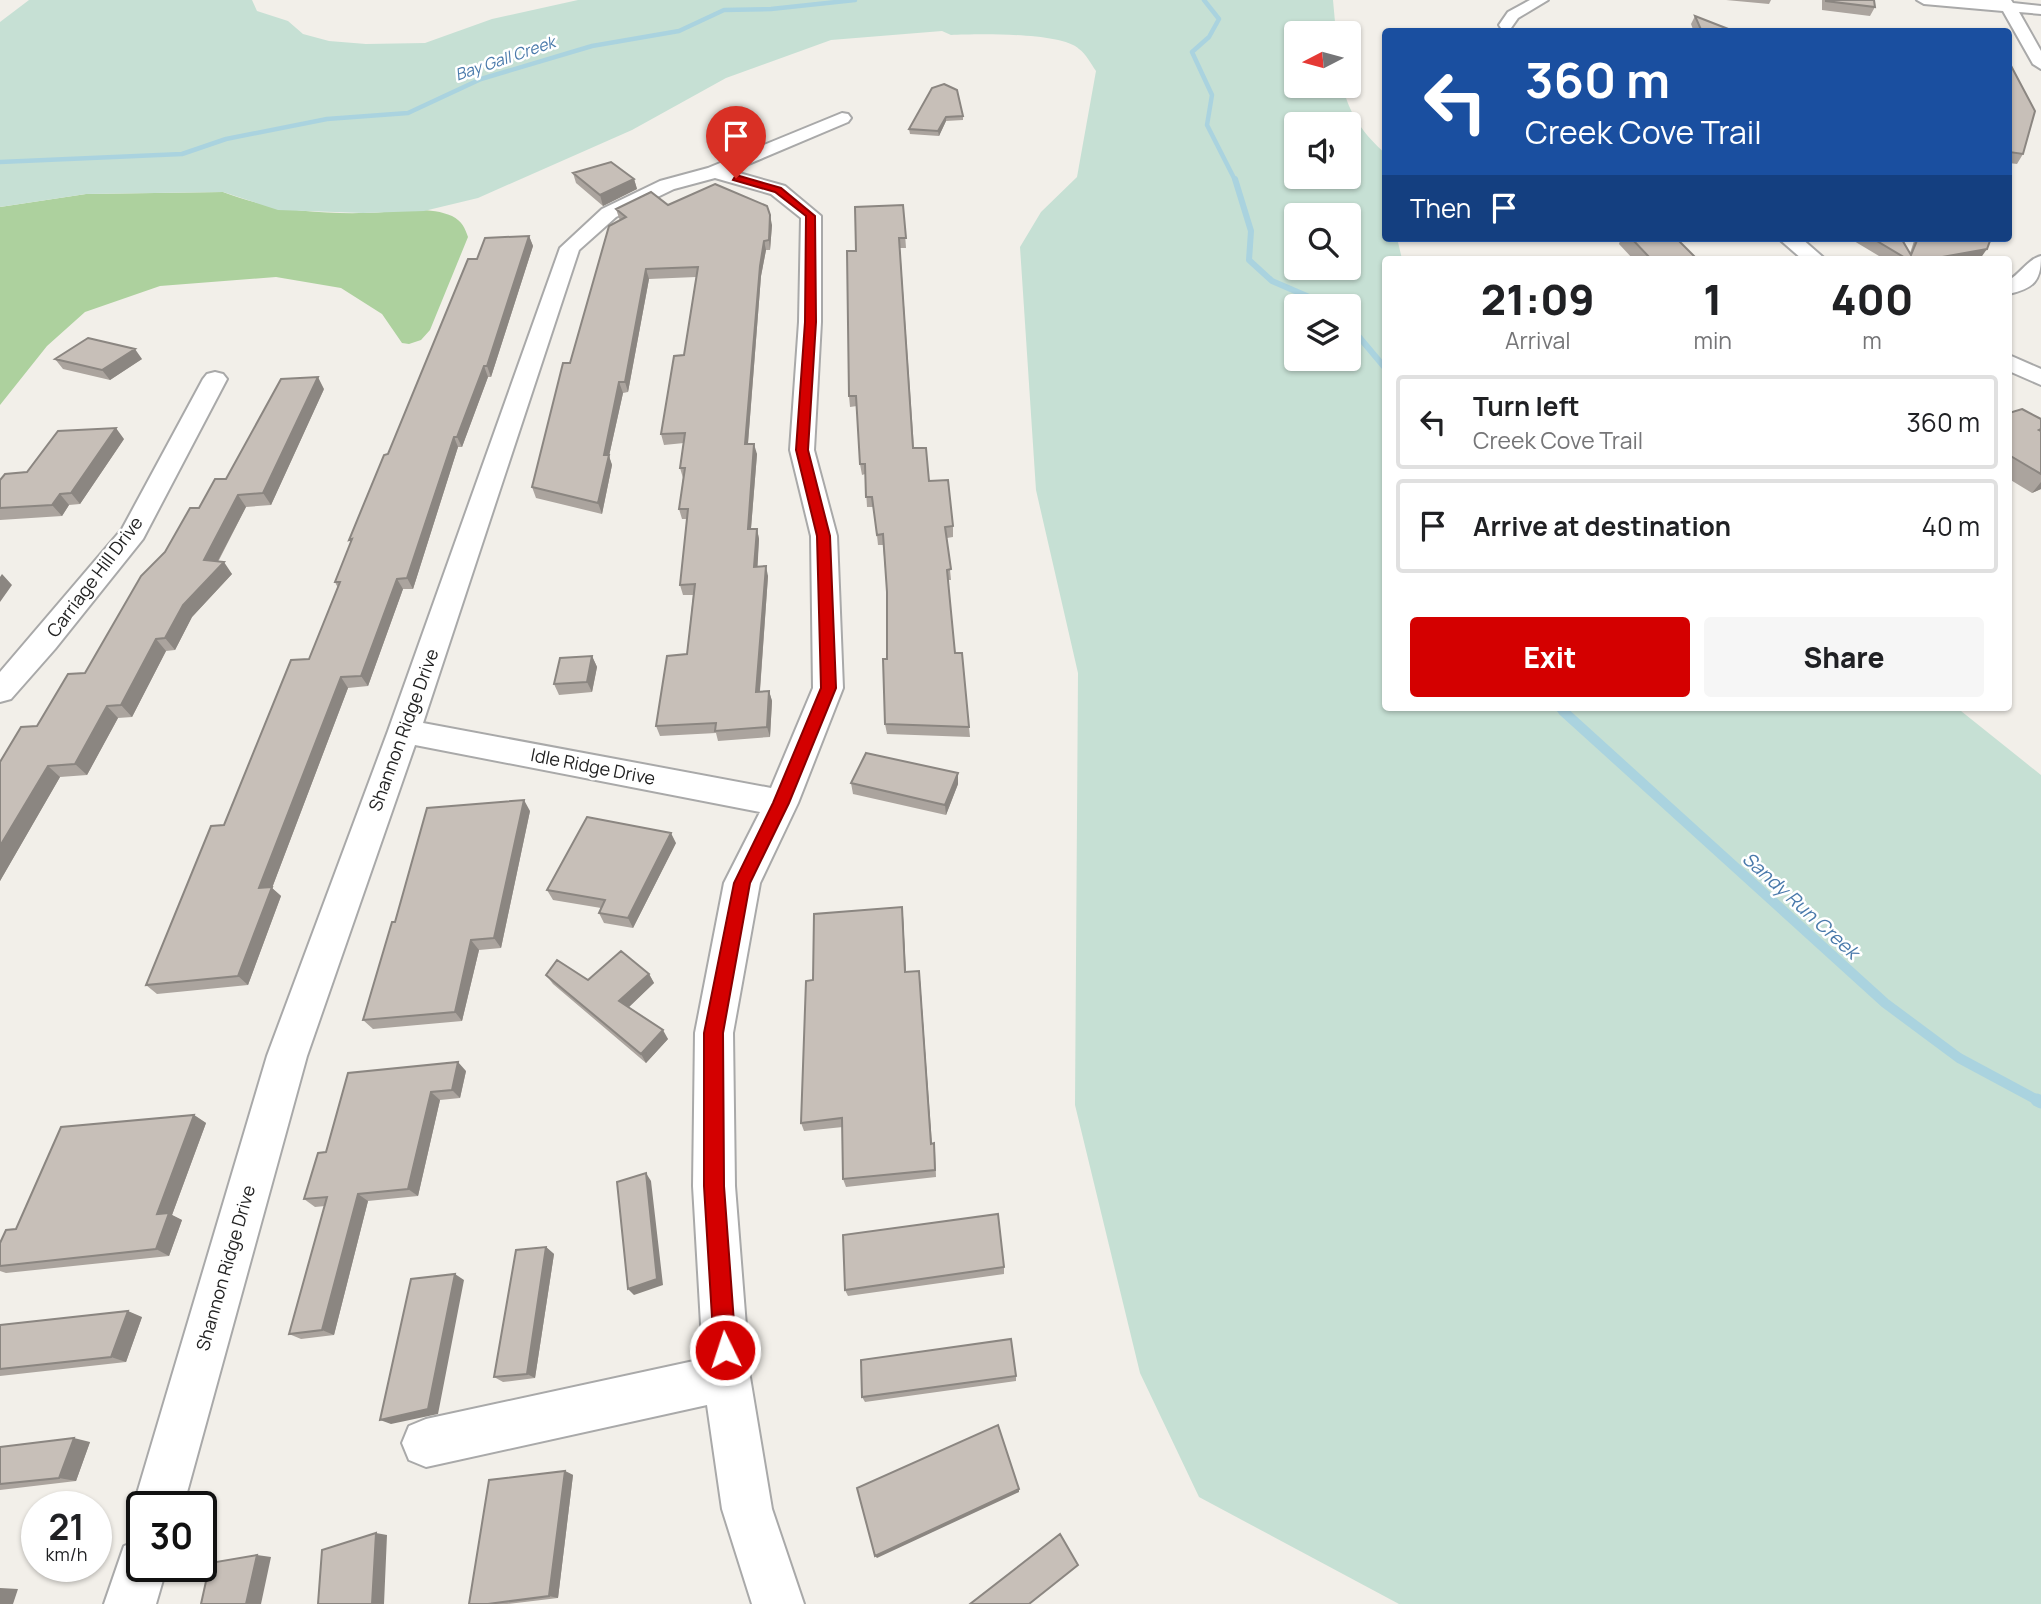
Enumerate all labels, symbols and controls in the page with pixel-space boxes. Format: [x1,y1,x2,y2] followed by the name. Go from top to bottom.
[1284,21,1362,98] north arrow
[1284,21,1361,371] map controls
[452,30,560,85] water label: Bay Gall Creek
[1525,46,1670,113] text: 360 m
[1410,56,1501,147] icon: left
[706,106,766,178] pin
[1525,110,1762,154] text: Creek Cove Trail
[1284,112,1361,189] button: sound
[717,117,755,155] icon: arrive
[1485,189,1523,227] icon: arrive
[1410,190,1471,226] text: Then
[1284,203,1361,280] button: search
[1481,270,1595,328] text: 21:09
[1703,270,1722,328] text: 1
[1831,270,1913,328] text: 400
[1284,294,1361,371] button: layers
[1505,324,1571,356] text: Arrival
[1693,324,1732,356] text: min
[1862,324,1882,356] text: m
[1473,388,1580,424] text: Turn left
[1414,403,1452,441] icon: left
[1906,404,1980,440] text: 360 m
[1473,424,1643,456] text: Creek Cove Trail
[1414,507,1452,545] icon: arrive
[1473,508,1731,544] text: Arrive at destination
[1922,508,1980,544] text: 40 m
[41,511,148,642] street label: Carriage Hill Drive
[1410,617,1690,697] button: Exit
[1704,617,1984,697] button: Share
[363,645,444,814] street label: Shannon Ridge Drive
[529,742,657,790] street label: Idle Ridge Drive
[1737,846,1867,966] water label: Sandy Run Creek
[190,1182,260,1353] street label: Shannon Ridge Drive
[688,1313,762,1387] position arrow
[126,1491,217,1582] speed limit sign: 30
[48,1503,85,1551] text: 21
[46,1542,87,1566] text: km/h

